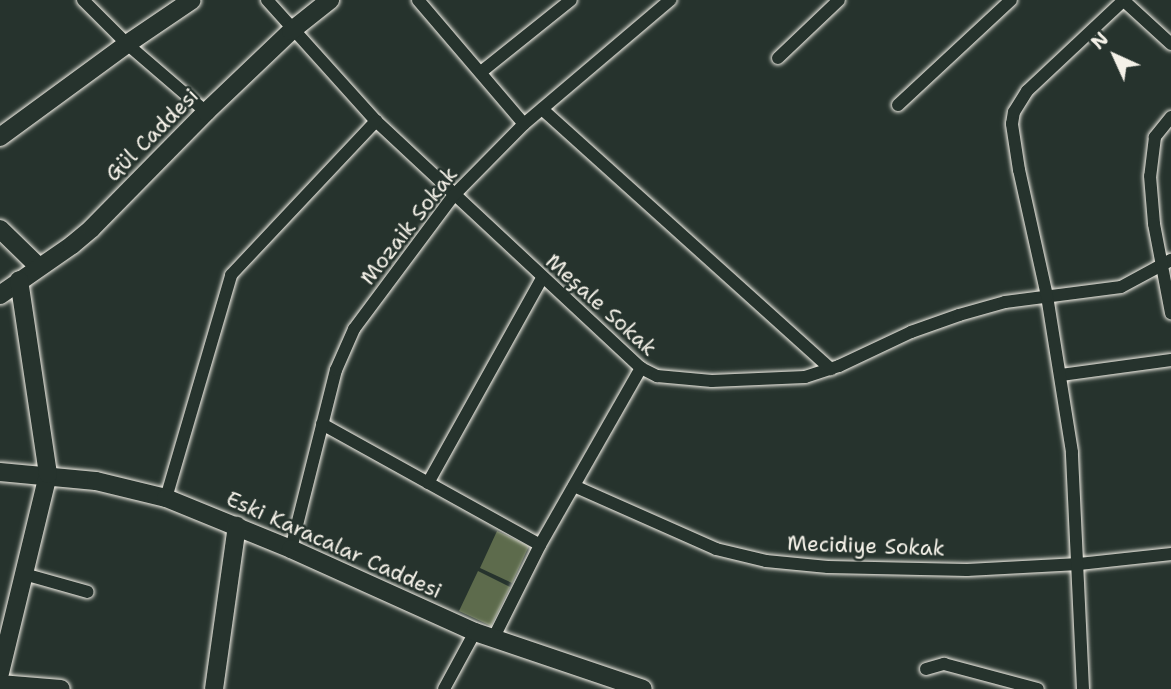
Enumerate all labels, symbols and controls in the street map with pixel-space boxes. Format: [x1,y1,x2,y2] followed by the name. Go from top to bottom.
[1080,21,1150,91] north arrow
[1086,27,1114,55] text: N
[100,83,204,187] street label: Gül Caddesi
[355,162,463,290] street label: Mozaik Sokak
[540,249,662,361] street label: Meşale Sokak
[222,486,446,604] street label: Eski Karacalar Caddesi
[787,531,945,561] street label: Mecidiye Sokak

